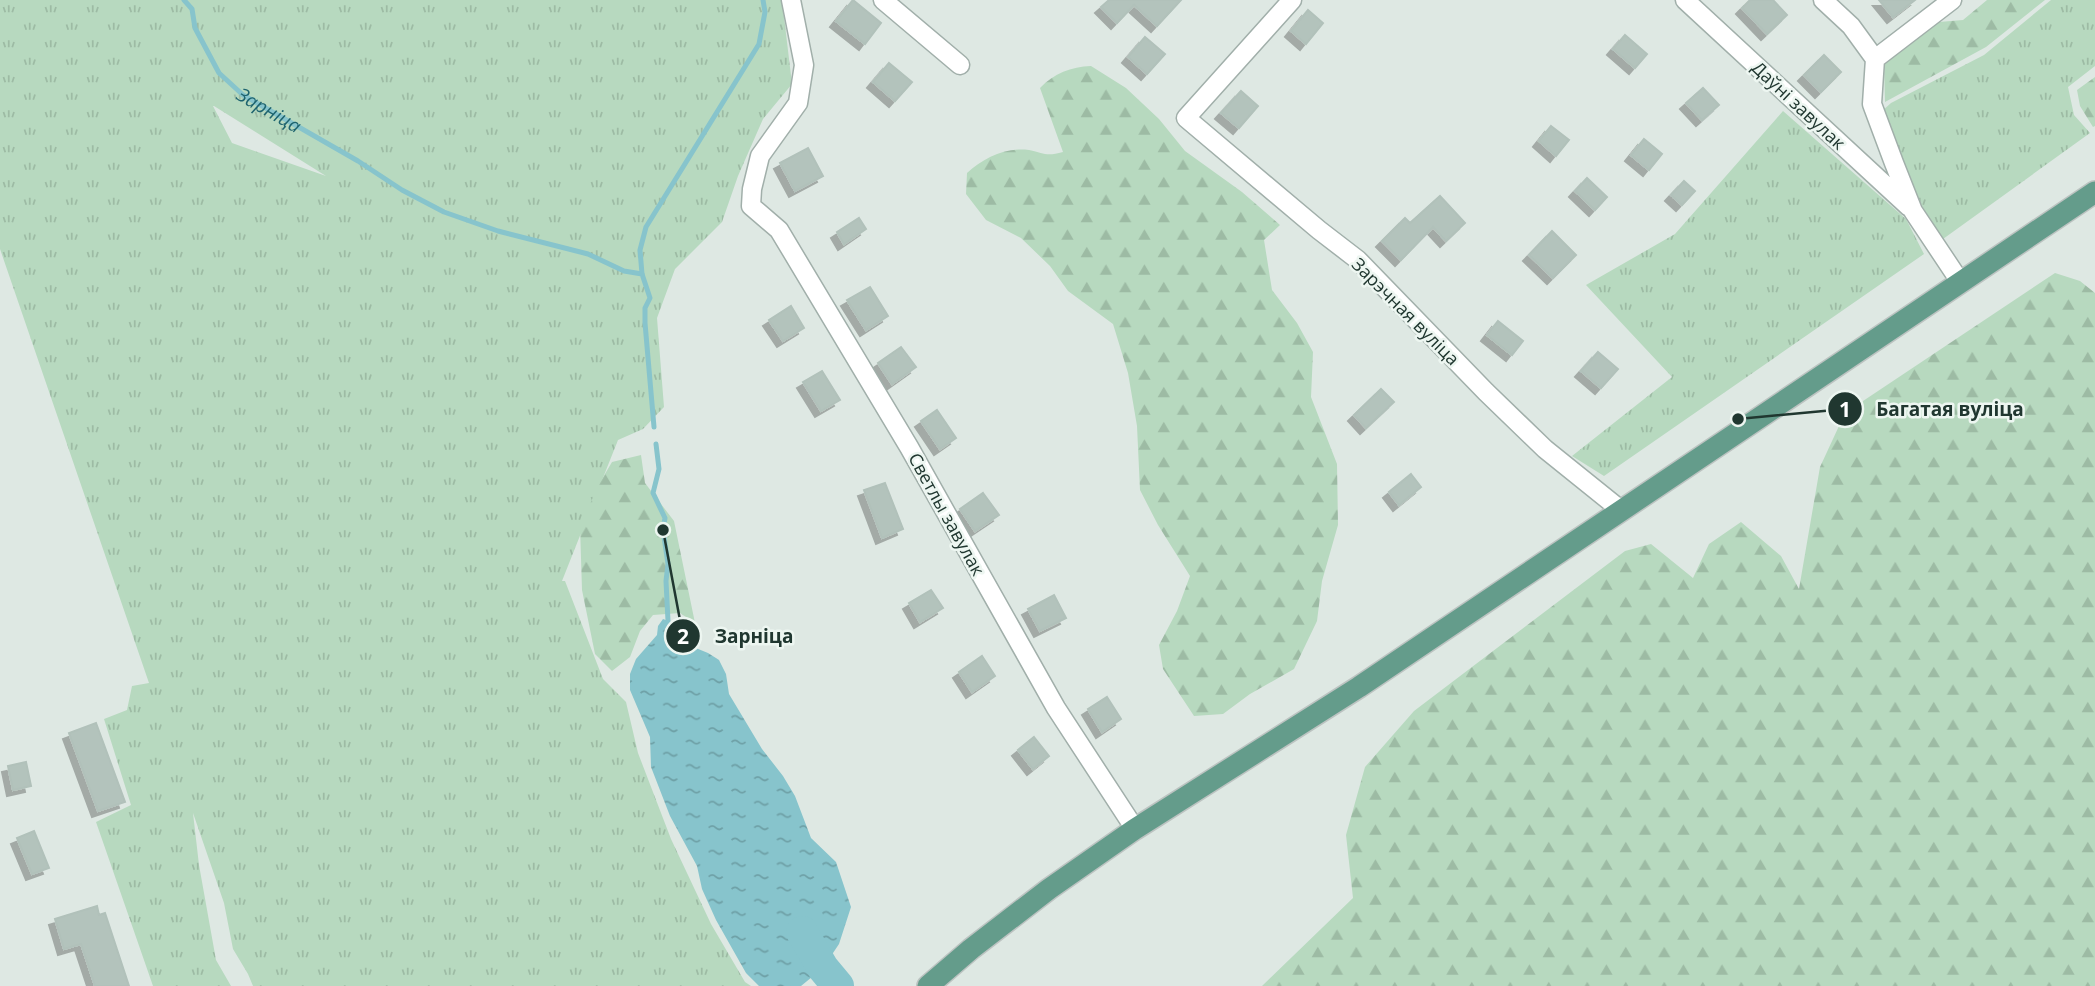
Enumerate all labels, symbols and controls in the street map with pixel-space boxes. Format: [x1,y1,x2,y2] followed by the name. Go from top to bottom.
[1747,55,1851,155] street label: Даўні завулак
[231,81,306,139] water label: Зарніца
[1347,252,1465,370] street label: Зарэчная вуліца
[1827,389,2038,429] callout: Багатая вуліца
[1839,395,1851,423] text: 1
[1876,396,2024,422] text: Багатая вуліца
[903,448,991,580] street label: Светлы завулак
[666,616,807,656] callout: Зарніца
[677,622,689,650] text: 2
[715,623,793,649] text: Зарніца

